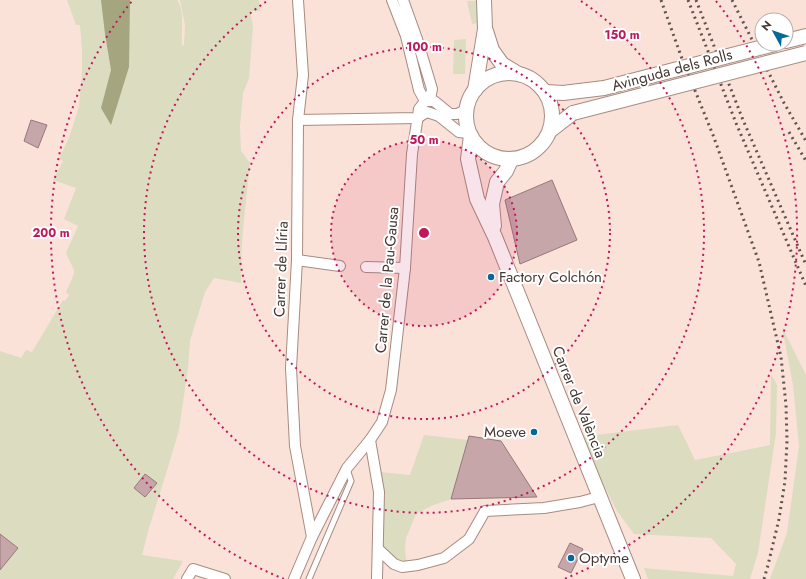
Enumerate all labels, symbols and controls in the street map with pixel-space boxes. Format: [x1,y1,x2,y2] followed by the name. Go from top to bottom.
[754,12,794,52] north arrow
[757,17,775,34] text: N
[604,26,640,44] text: 150 m
[406,38,442,56] text: 100 m
[609,43,735,97] street label: Avinguda dels Rolls
[409,131,439,149] text: 50 m
[370,206,404,354] street label: Carrer de la Pau-Gausa
[268,221,294,317] street label: Carrer de Llíria
[32,224,70,242] text: 200 m
[417,226,431,240] centre of rings
[499,266,602,288] place label: Factory Colchón
[486,272,496,282] marker: Factory Colchón
[547,343,611,461] street label: Carrer de València
[484,421,526,443] place label: Moeve
[529,427,539,437] marker: Moeve
[579,547,629,569] place label: Optyme
[566,553,576,563] marker: Optyme

